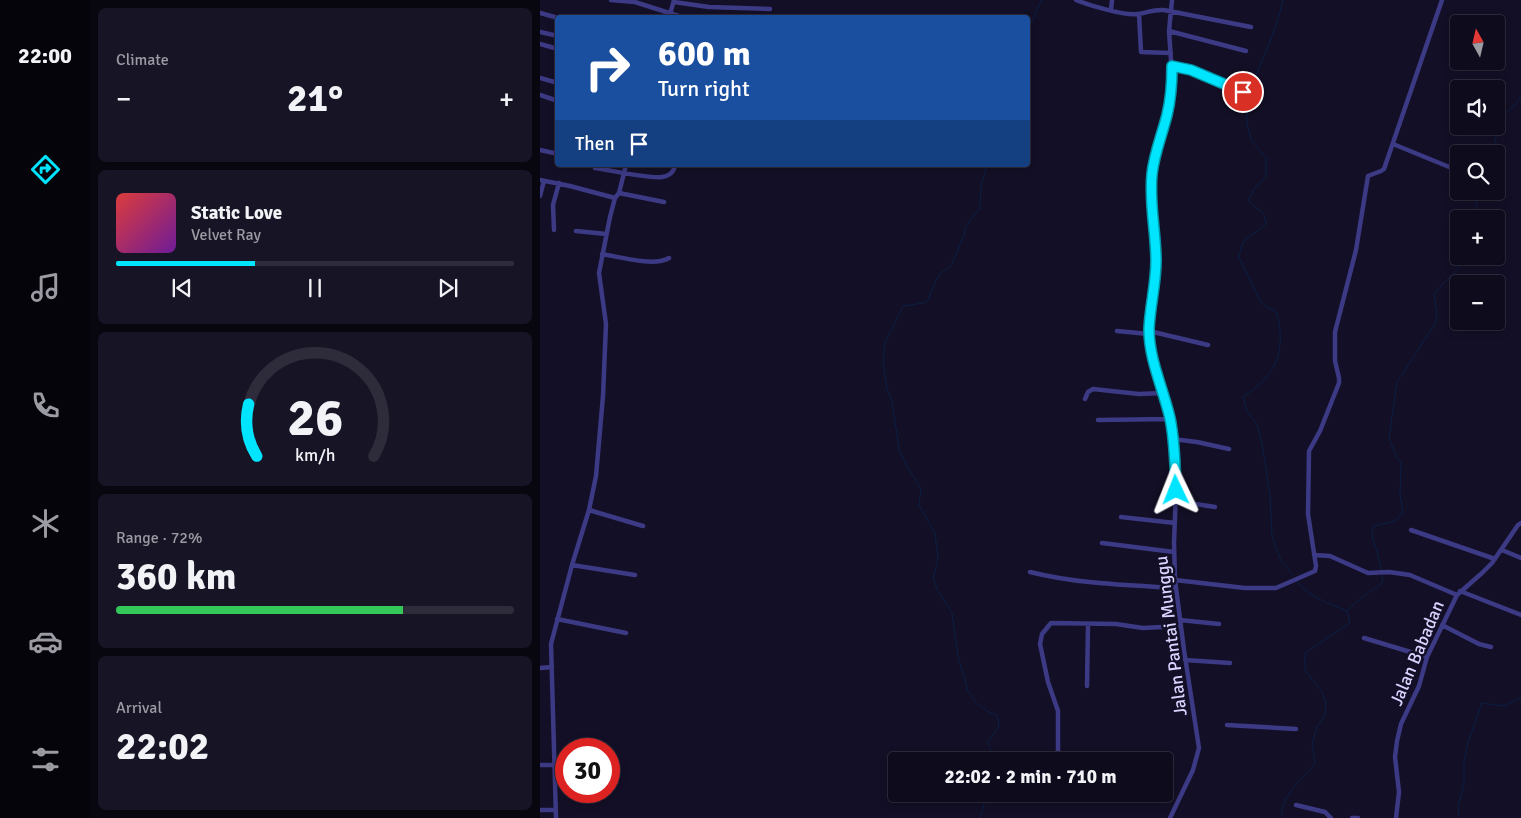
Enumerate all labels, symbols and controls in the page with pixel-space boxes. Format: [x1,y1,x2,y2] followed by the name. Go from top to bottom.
[1450,15,1505,70] north arrow
[1450,15,1505,330] map controls
[658,32,751,75] text: 600 m
[575,35,640,100] icon: right
[18,42,72,69] text: 22:00
[116,50,169,70] text: Climate
[1222,71,1264,113] pin
[287,75,343,122] text: 21°
[658,75,750,102] text: Turn right
[1229,78,1257,106] icon: arrive
[1450,80,1505,135] button: sound
[116,82,131,116] text: −
[499,82,514,116] text: +
[625,130,653,158] icon: arrive
[575,132,615,156] text: Then
[1450,145,1505,200] button: search
[28,152,63,187] icon: directions
[191,201,282,225] text: Static Love
[1450,210,1505,265] button: +
[191,225,261,245] text: Velvet Ray
[28,270,63,305] icon: music
[168,274,196,302] icon: previous
[301,274,329,302] icon: pause
[434,274,462,302] icon: next
[1450,275,1505,330] button: −
[287,386,343,450] text: 26
[28,388,63,423] icon: phone
[295,444,335,466] text: km/h
[1149,463,1201,515] position arrow
[28,506,63,541] icon: climate
[116,528,202,548] text: Range · 72%
[116,553,237,600] text: 360 km
[1150,555,1192,717] street label: Jalan Pantai Munggu
[1385,597,1449,709] street label: Jalan Babadan
[28,624,63,659] icon: car
[116,698,162,718] text: Arrival
[116,723,209,770] text: 22:02
[555,738,620,803] speed limit sign: 30
[28,742,63,777] icon: filters
[944,765,1117,789] text: 22:02 · 2 min · 710 m

